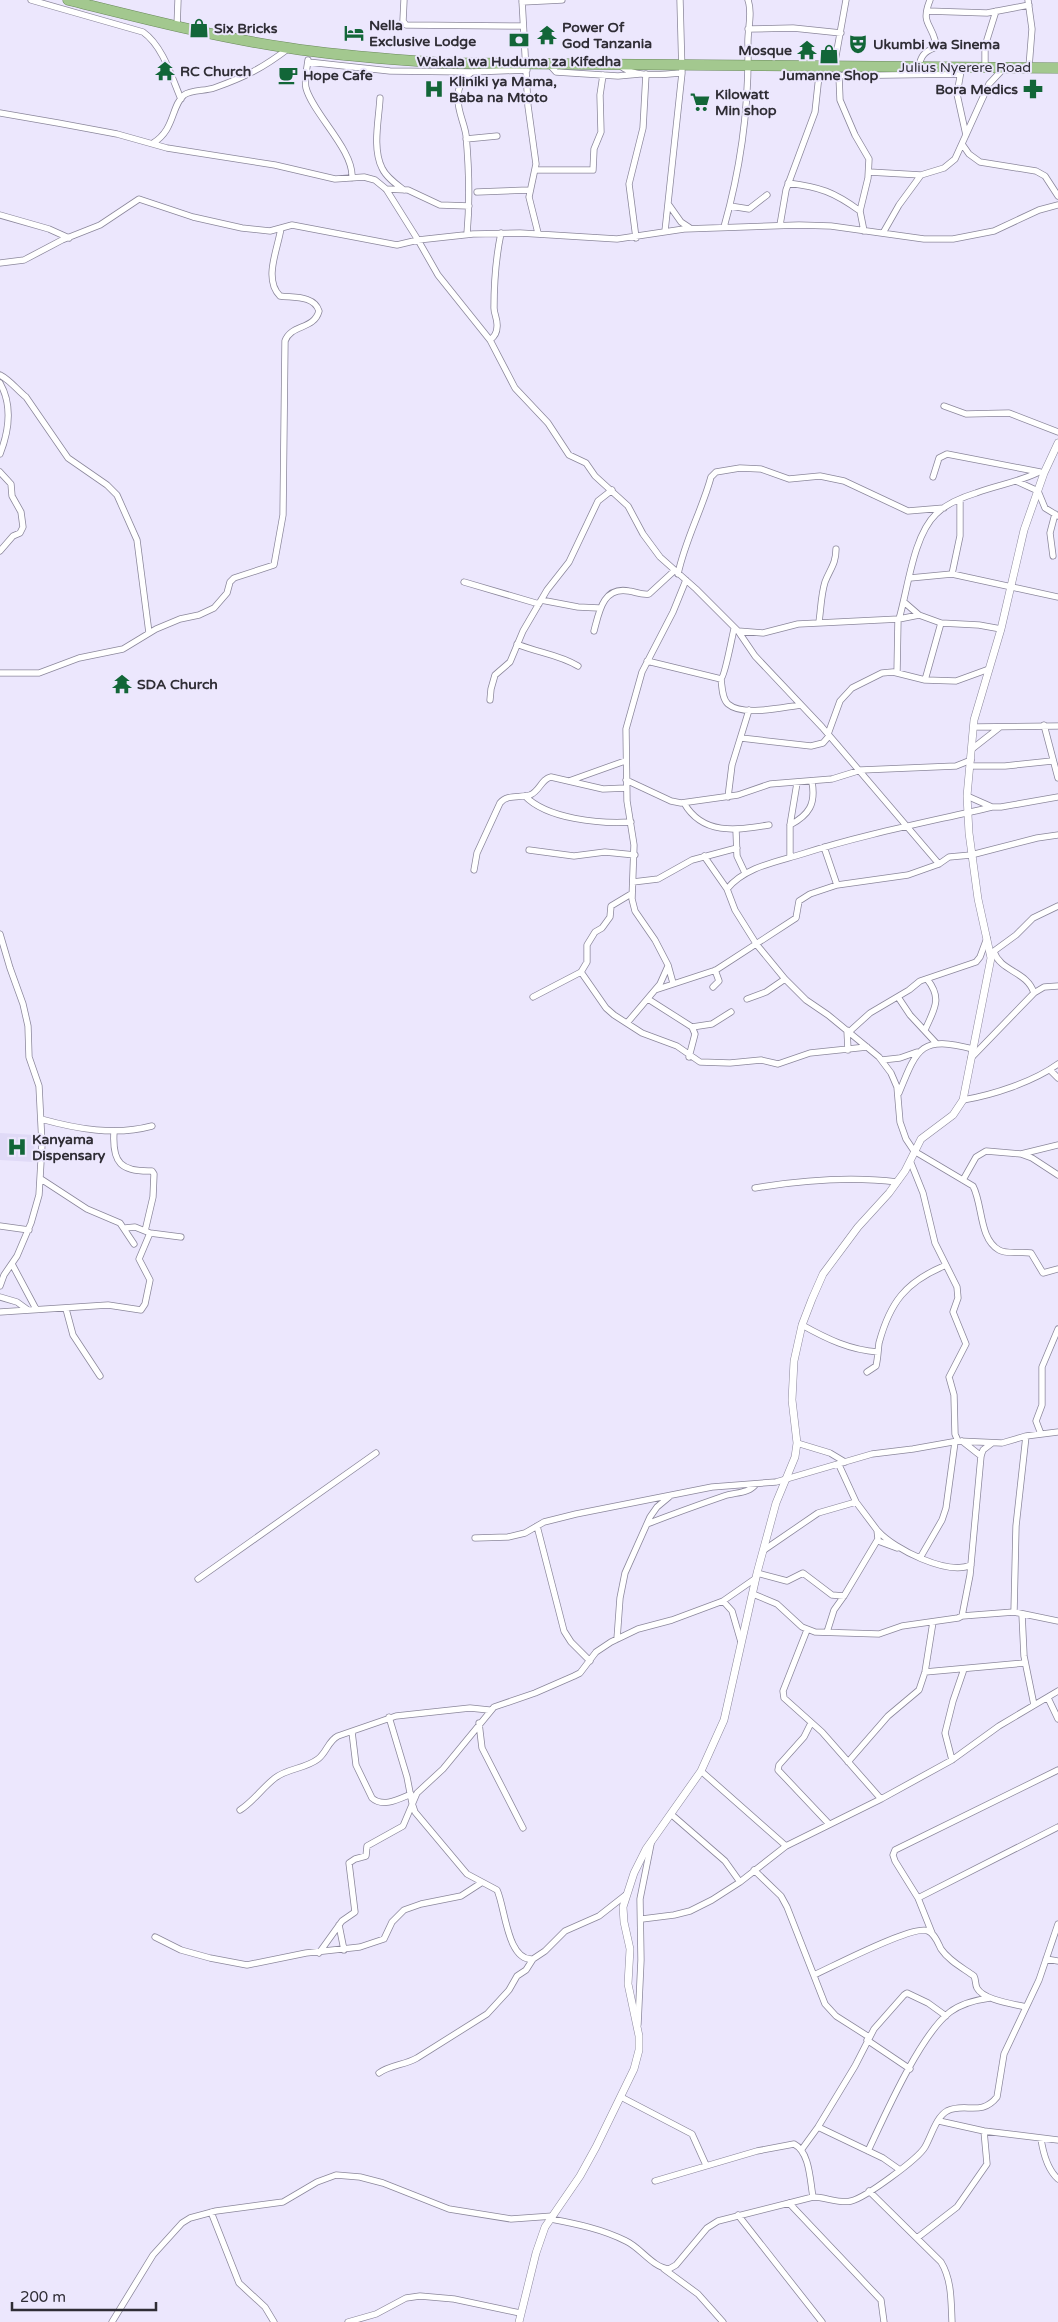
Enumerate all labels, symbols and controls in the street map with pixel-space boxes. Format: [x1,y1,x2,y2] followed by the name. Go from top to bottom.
[188,17,210,39] shop icon: Six Bricks
[369,17,476,50] place label: Nella Exclusive Lodge
[562,19,652,52] place label: Power Of God Tanzania
[214,20,278,37] place label: Six Bricks
[343,22,365,44] hotel icon: Nella Exclusive Lodge
[536,24,558,46] temple icon: Power Of God Tanzania
[508,29,530,51] bank icon: Wakala wa Huduma za Kifedha
[847,33,869,55] theatre icon: Ukumbi wa Sinema
[873,36,1000,53] place label: Ukumbi wa Sinema
[796,39,818,61] temple icon: Mosque
[738,42,792,59] place label: Mosque
[818,43,840,65] shop icon: Jumanne Shop
[417,53,621,70] place label: Wakala wa Huduma za Kifedha
[899,59,1031,76] street label: Julius Nyerere Road
[154,60,176,82] temple icon: RC Church
[180,63,251,80] place label: RC Church
[277,64,299,86] cafe icon: Hope Cafe
[303,67,373,84] place label: Hope Cafe
[779,67,879,84] place label: Jumanne Shop
[449,73,557,106] place label: Kliniki ya Mama, Baba na Mtoto
[423,78,445,100] hospital icon: Kliniki ya Mama, Baba na Mtoto
[1022,78,1044,100] pharmacy icon: Bora Medics
[935,81,1018,98] place label: Bora Medics
[715,86,777,119] place label: Kilowatt Min shop
[689,91,711,113] supermarket icon: Kilowatt Min shop
[111,673,133,695] temple icon: SDA Church
[137,676,218,693] place label: SDA Church
[32,1131,106,1164] place label: Kanyama Dispensary
[6,1136,28,1158] hospital icon: Kanyama Dispensary
[12,2280,156,2312] scale bar
[20,2288,66,2306] text: 200 m

